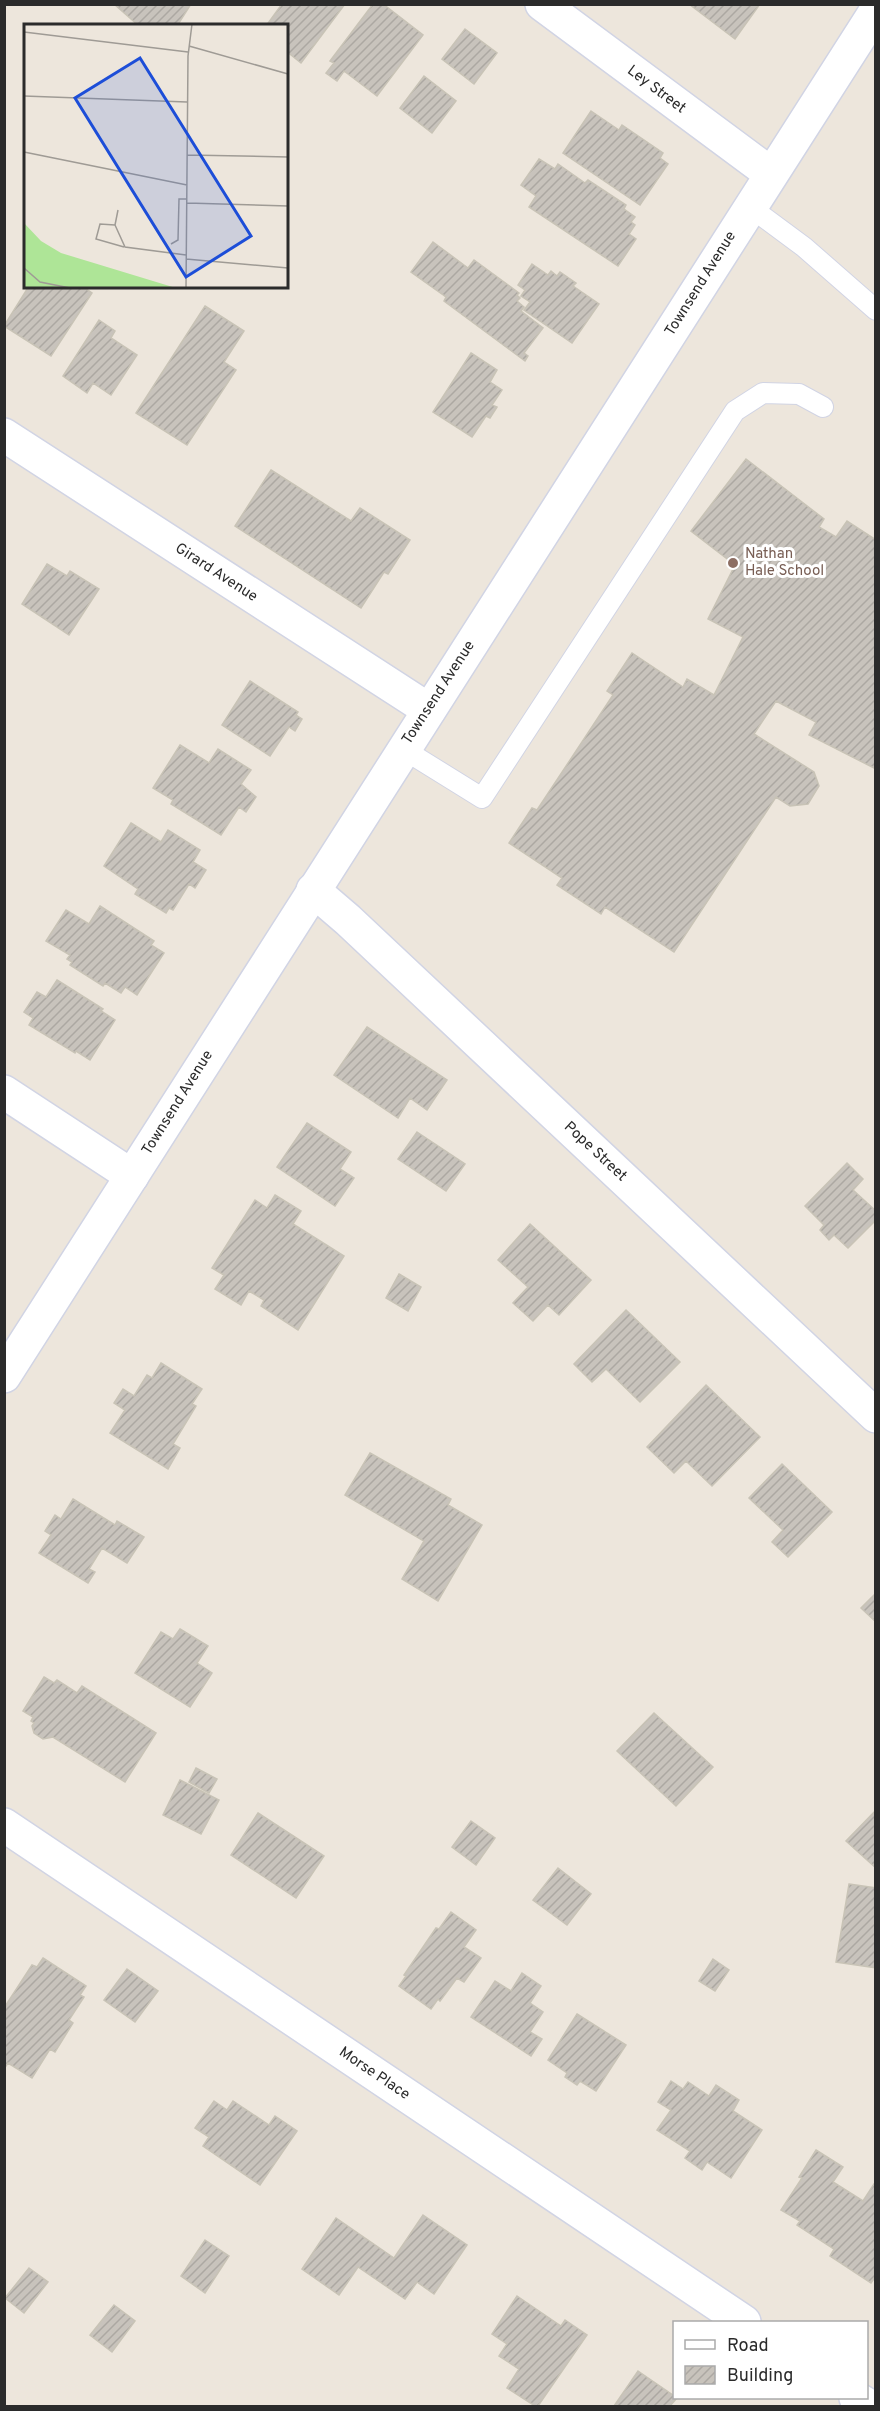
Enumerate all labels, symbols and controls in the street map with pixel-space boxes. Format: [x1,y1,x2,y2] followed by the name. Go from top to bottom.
[24,24,288,288] inset map
[623,62,689,118] street label: Ley Street
[661,228,741,340] street label: Townsend Avenue
[171,539,261,607] street label: Girard Avenue
[745,545,824,581] place label: Nathan Hale School
[726,556,740,570] marker: Nathan Hale School
[398,637,480,749] street label: Townsend Avenue
[138,1047,218,1159] street label: Townsend Avenue
[559,1118,631,1186] street label: Pope Street
[335,2043,413,2105] street label: Morse Place
[673,2321,868,2399] legend
[727,2335,769,2358] text: Road
[727,2365,793,2388] text: Building

